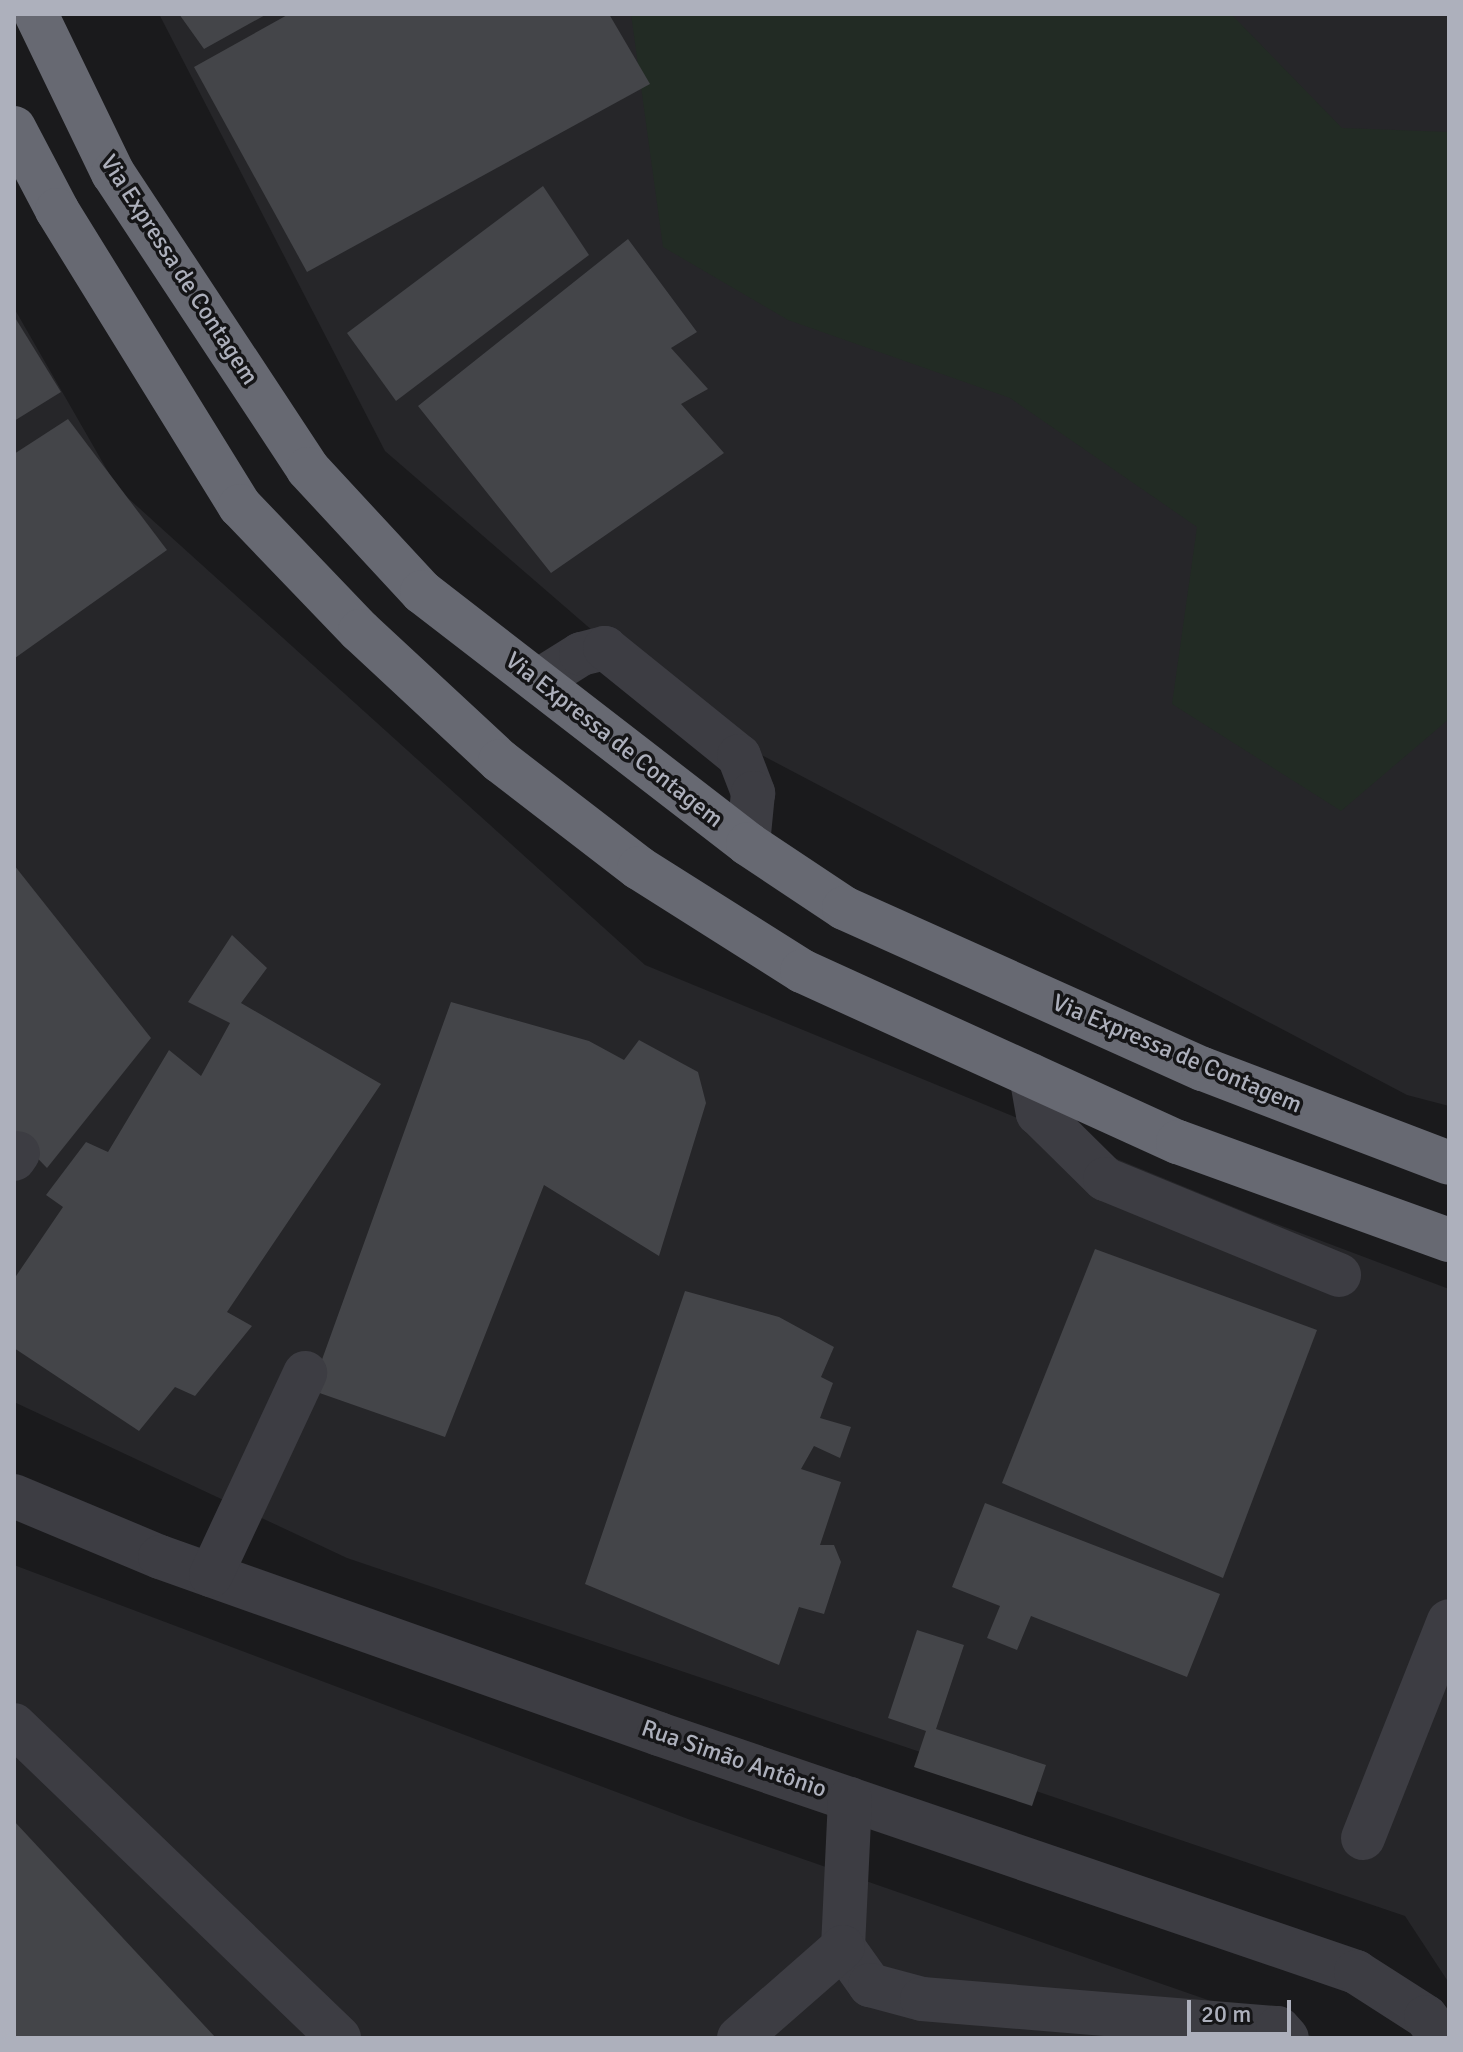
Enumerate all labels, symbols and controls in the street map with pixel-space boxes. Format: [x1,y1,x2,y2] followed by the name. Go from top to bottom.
[94,150,264,390] street label: Via Expressa de Contagem
[499,646,729,834] street label: Via Expressa de Contagem
[1048,988,1306,1120] street label: Via Expressa de Contagem
[638,1714,830,1804] street label: Rua Simão Antônio
[1191,1984,1295,2034] scale bar
[1201,1999,1251,2029] text: 20 m

